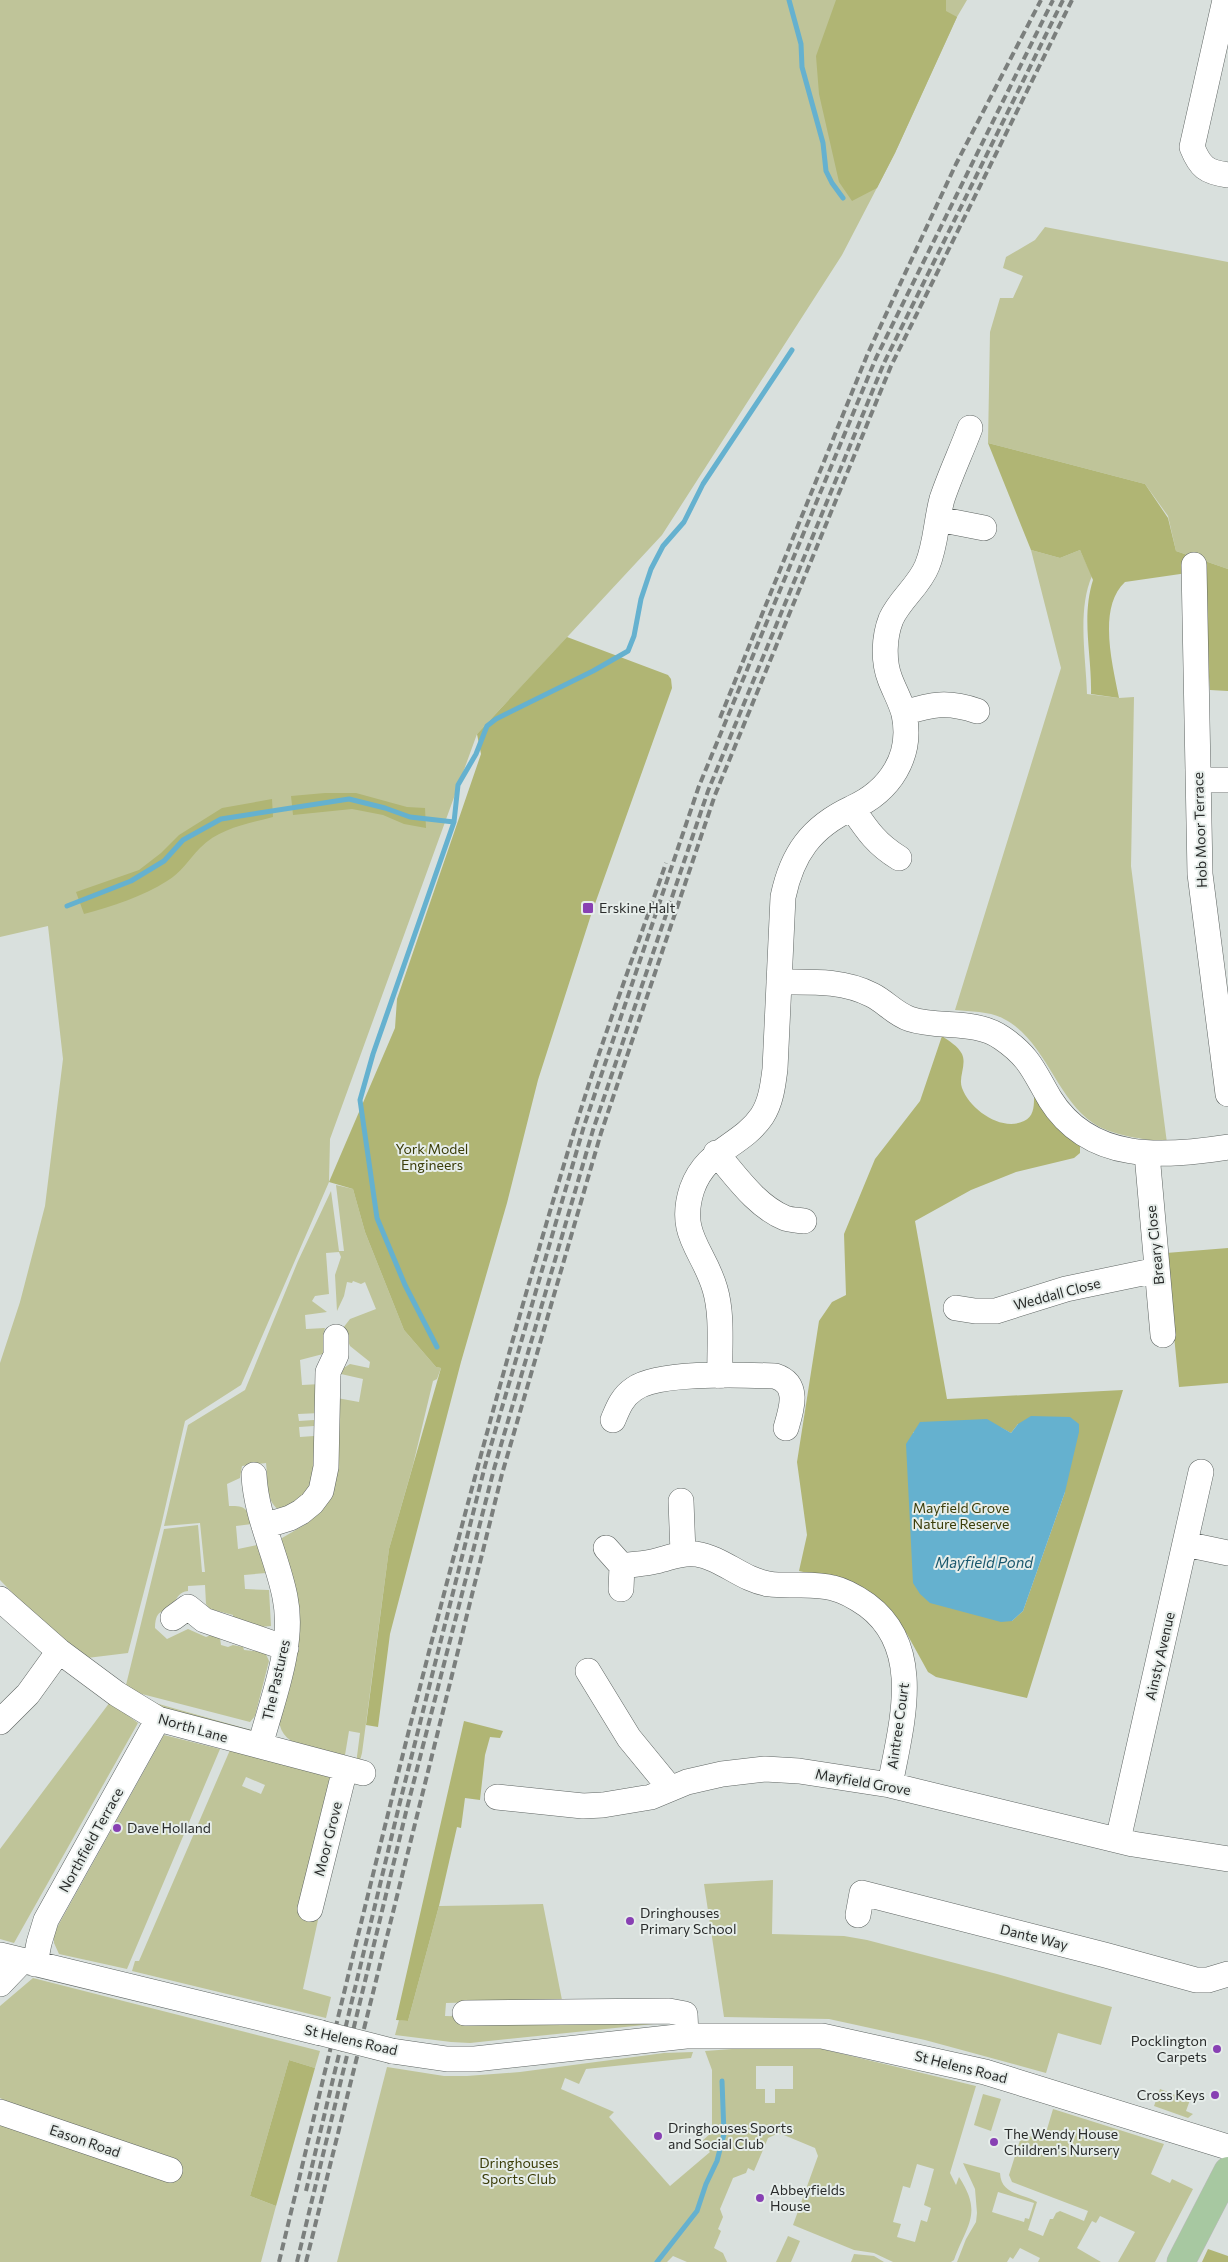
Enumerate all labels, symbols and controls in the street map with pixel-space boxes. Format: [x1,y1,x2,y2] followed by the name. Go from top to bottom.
[1189,772,1210,888] street label: Hob Moor Terrace
[599,899,676,916] place label: Erskine Halt
[581,901,595,915] marker: Erskine Halt
[396,1140,468,1173] park label: York Model Engineers
[1142,1205,1167,1286] street label: Breary Close
[1012,1274,1102,1313] street label: Weddall Close
[913,1499,1009,1532] park label: Mayfield Grove Nature Reserve
[935,1553,1034,1571] water label: Mayfield Pond
[1141,1610,1178,1702] street label: Ainsty Avenue
[258,1638,293,1722] street label: The Pastures
[883,1681,912,1770] street label: Aintree Court
[156,1709,230,1746] street label: North Lane
[814,1765,912,1798] street label: Mayfield Grove
[55,1784,126,1895] street label: Northfield Terrace
[310,1800,345,1878] street label: Moor Grove
[127,1819,211,1836] place label: Dave Holland
[111,1822,123,1834] marker: Dave Holland
[640,1904,736,1937] place label: Dringhouses Primary School
[624,1915,636,1927] marker: Dringhouses Primary School
[998,1920,1070,1953] street label: Dante Way
[303,2021,399,2058] street label: St Helens Road
[1131,2032,1207,2065] place label: Pocklington Carpets
[1211,2043,1223,2055] marker: Pocklington Carpets
[913,2047,1009,2086] street label: St Helens Road
[1137,2086,1205,2103] place label: Cross Keys
[1209,2089,1221,2101] marker: Cross Keys
[668,2119,793,2152] place label: Dringhouses Sports and Social Club
[48,2120,123,2161] street label: Eason Road
[1004,2125,1120,2158] place label: The Wendy House Children's Nursery
[652,2130,664,2142] marker: Dringhouses Sports and Social Club
[988,2136,1000,2148] marker: The Wendy House Children's Nursery
[479,2154,559,2187] park label: Dringhouses Sports Club
[770,2181,845,2214] place label: Abbeyfields House
[754,2192,766,2204] marker: Abbeyfields House

